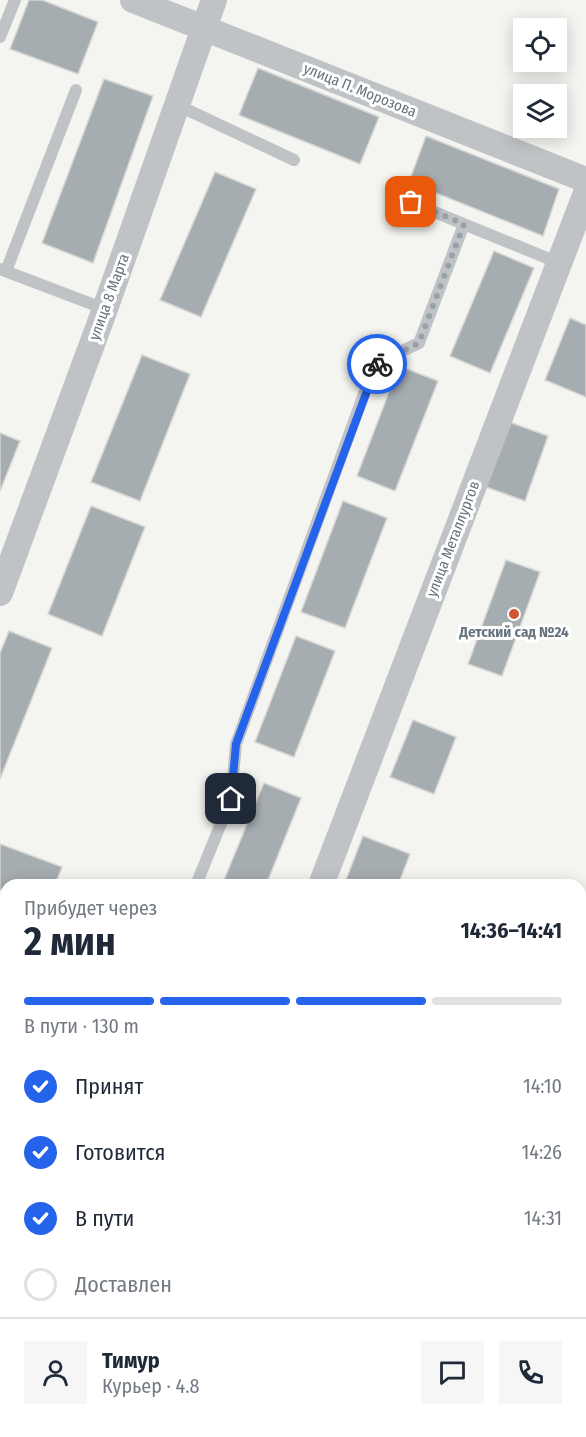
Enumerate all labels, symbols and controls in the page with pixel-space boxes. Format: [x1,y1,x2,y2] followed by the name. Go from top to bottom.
[513,18,567,138] map controls
[513,18,567,72] button: locate
[301,59,419,121] street label: улица П. Морозова
[513,84,567,138] button: layers
[385,176,436,227] pin
[394,185,427,218] icon: bag
[85,251,133,343] street label: улица 8 Марта
[347,334,407,394] courier
[361,348,394,381] icon: bike
[423,478,483,600] street label: улица Металлургов
[507,607,521,621] marker: Детский сад №24
[458,623,569,641] place label: Детский сад №24
[205,773,256,824] pin
[214,782,247,815] icon: home
[24,896,157,920] text: Прибудет через
[460,917,562,944] text: 14:36–14:41
[24,919,116,965] text: 2 мин
[24,1014,139,1038] text: В пути · 130 m
[24,1070,57,1103] icon: check
[75,1073,143,1100] text: Принят
[523,1074,562,1098] text: 14:10
[24,1136,57,1169] icon: check
[75,1139,166,1166] text: Готовится
[522,1140,562,1164] text: 14:26
[24,1202,57,1235] icon: check
[75,1205,134,1232] text: В пути
[524,1206,562,1230] text: 14:31
[75,1271,172,1298] text: Доставлен
[24,1341,87,1404] button: person
[421,1341,484,1404] button: chat
[499,1341,562,1404] button: phone
[102,1347,160,1374] text: Тимур
[102,1374,199,1398] text: Курьер · 4.8

